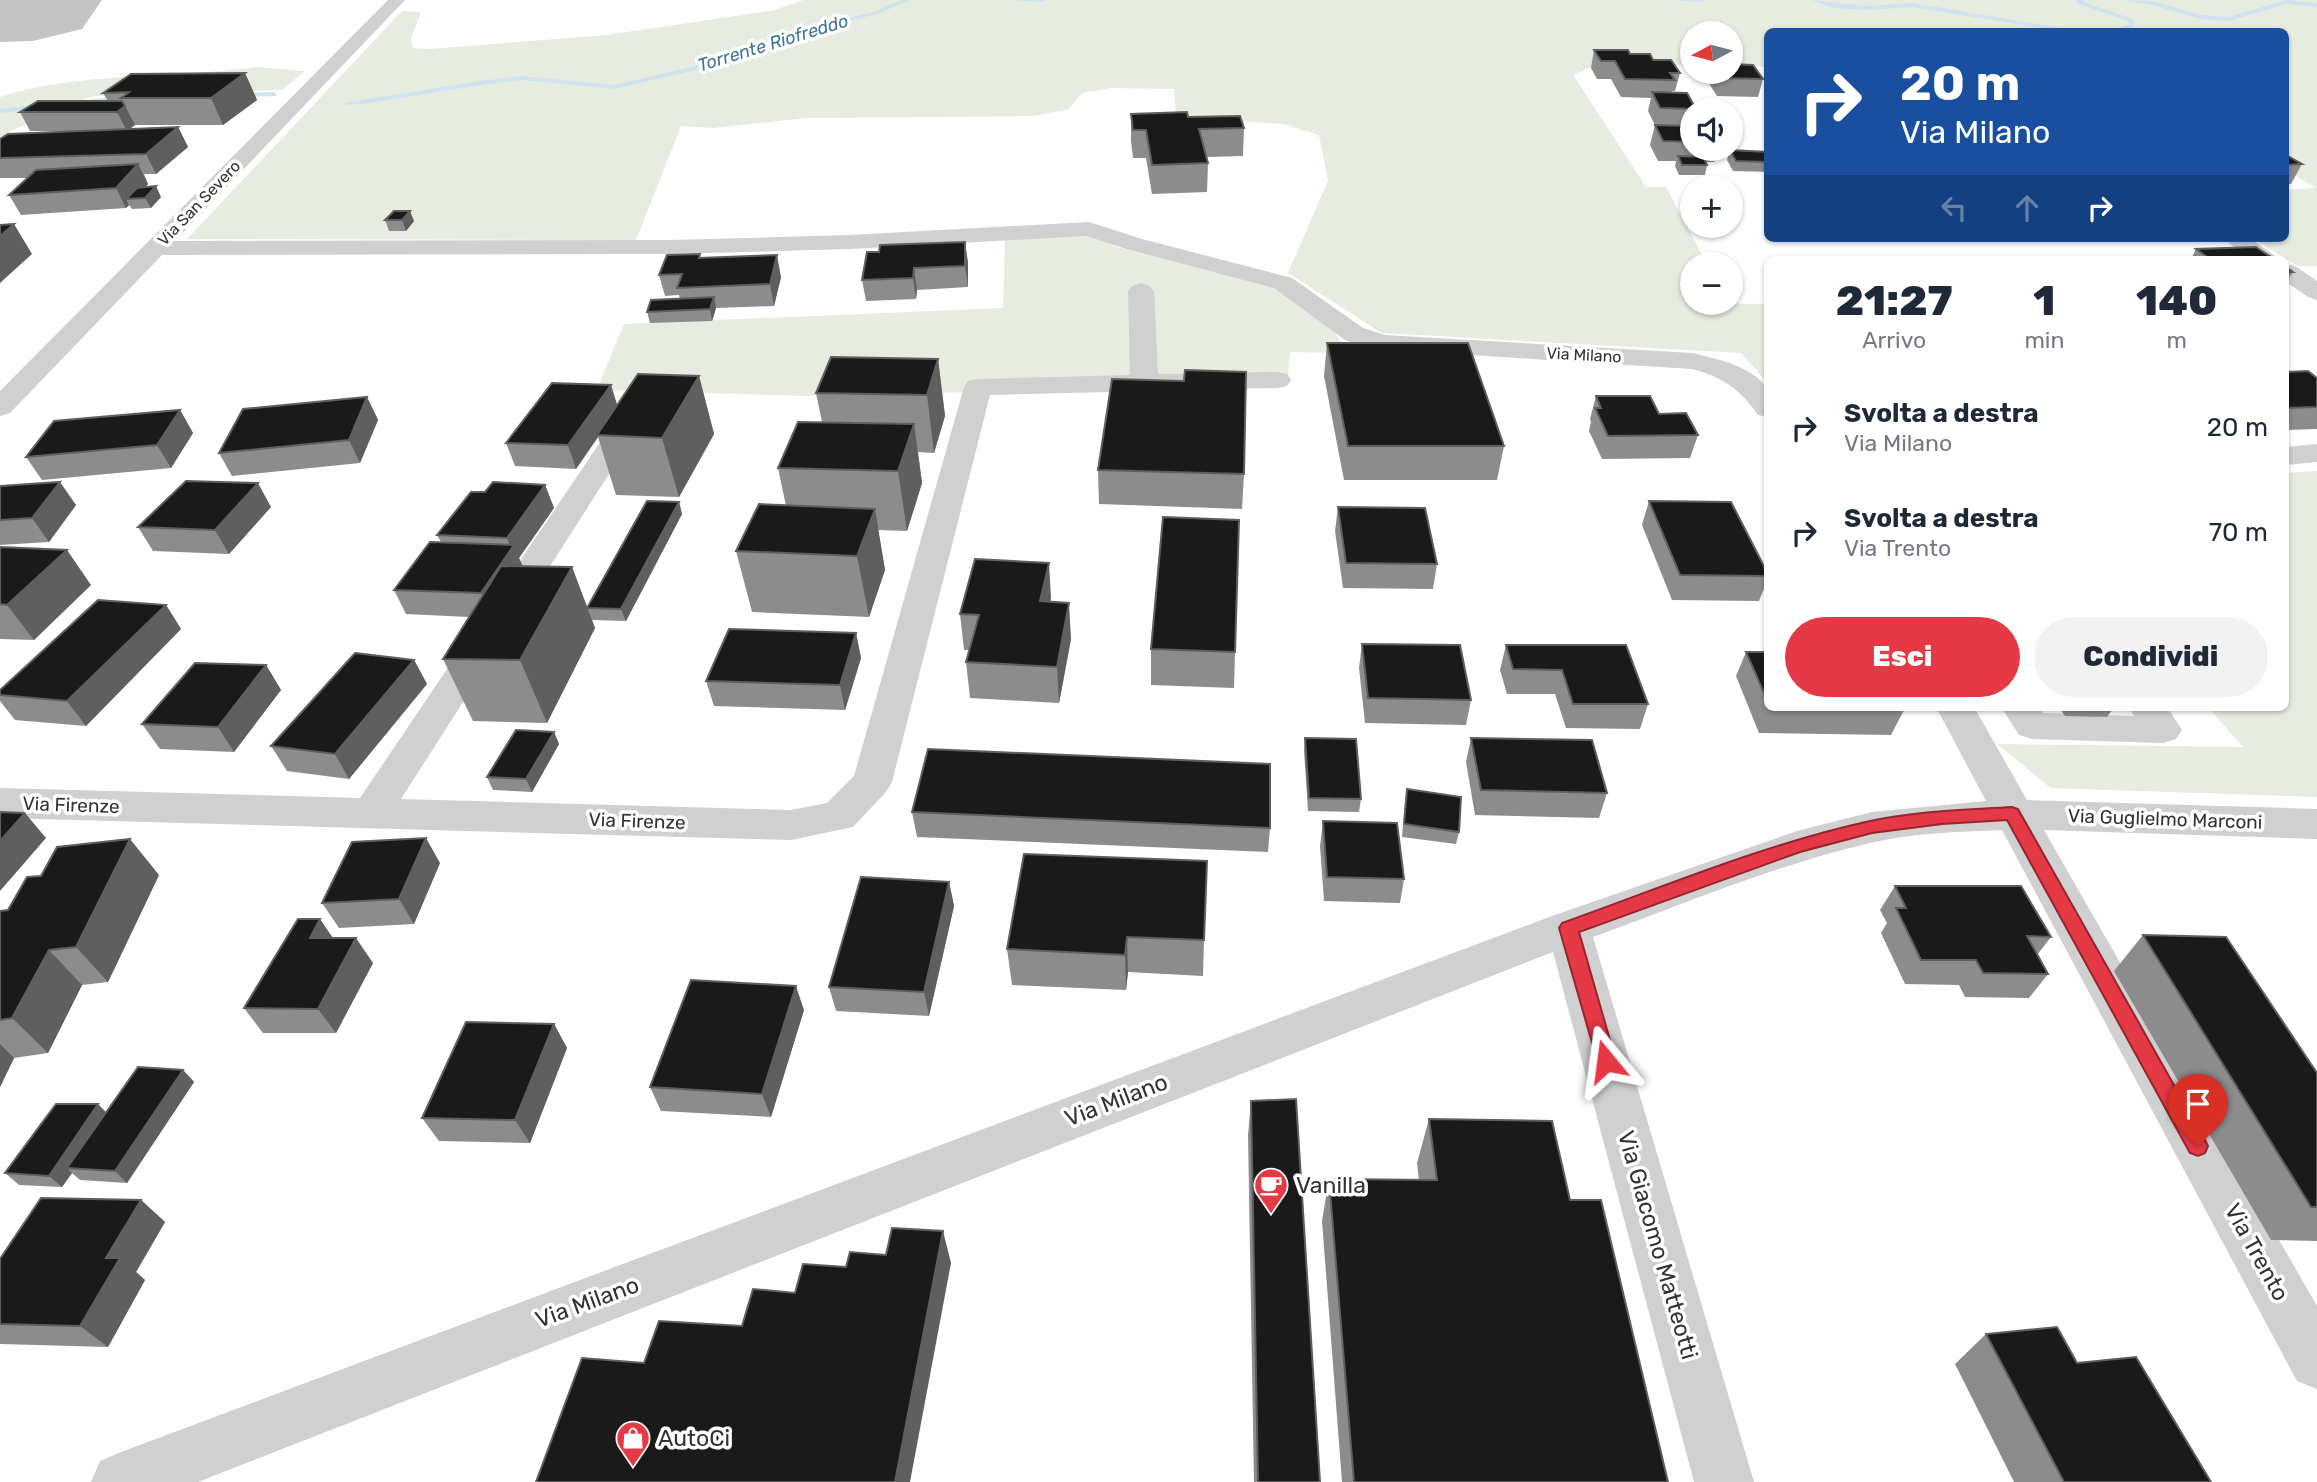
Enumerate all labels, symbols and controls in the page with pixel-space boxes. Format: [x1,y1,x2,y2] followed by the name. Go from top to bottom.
[695,10,851,76] water label: Torrente Riofreddo
[1680,21,1743,84] north arrow
[1680,21,1743,315] map controls
[1900,54,2021,112] text: 20 m
[1785,56,1876,147] icon: right
[1680,98,1743,161] button: sound
[1900,113,2050,151] text: Via Milano
[154,157,244,249] street label: Via San Severo
[1680,175,1743,238] button: +
[1935,189,1973,227] icon: left
[2008,189,2046,227] icon: ahead
[2081,189,2119,227] icon: right
[1680,252,1743,315] button: −
[1836,276,1953,326] text: 21:27
[2033,276,2055,326] text: 1
[2136,276,2217,326] text: 140
[1862,326,1926,354] text: Arrivo
[2024,326,2064,354] text: min
[2166,326,2187,354] text: m
[1546,344,1622,366] street label: Via Milano
[1844,398,2039,429] text: Svolta a destra
[1785,409,1823,447] icon: right
[2207,412,2268,443] text: 20 m
[1844,429,1952,457] text: Via Milano
[1844,503,2039,534] text: Svolta a destra
[1785,514,1823,552] icon: right
[2209,517,2268,548] text: 70 m
[1844,534,1951,562] text: Via Trento
[1785,617,2020,697] button: Esci
[2034,617,2268,697] button: Condividi
[22,792,120,818] street label: Via Firenze
[2067,804,2263,834] street label: Via Guglielmo Marconi
[588,808,686,834] street label: Via Firenze
[1569,1024,1643,1098] position arrow
[1060,1068,1172,1132] street label: Via Milano
[2168,1074,2228,1146] pin
[2179,1085,2217,1123] icon: arrive
[1612,1128,1704,1362] street label: Via Giacomo Matteotti
[1252,1166,1290,1215] cafe icon: Vanilla
[1296,1171,1366,1199] place label: Vanilla
[2219,1198,2295,1306] street label: Via Trento
[531,1270,643,1334] street label: Via Milano
[614,1419,652,1468] shop icon: AutoCi
[658,1424,730,1452] place label: AutoCi

